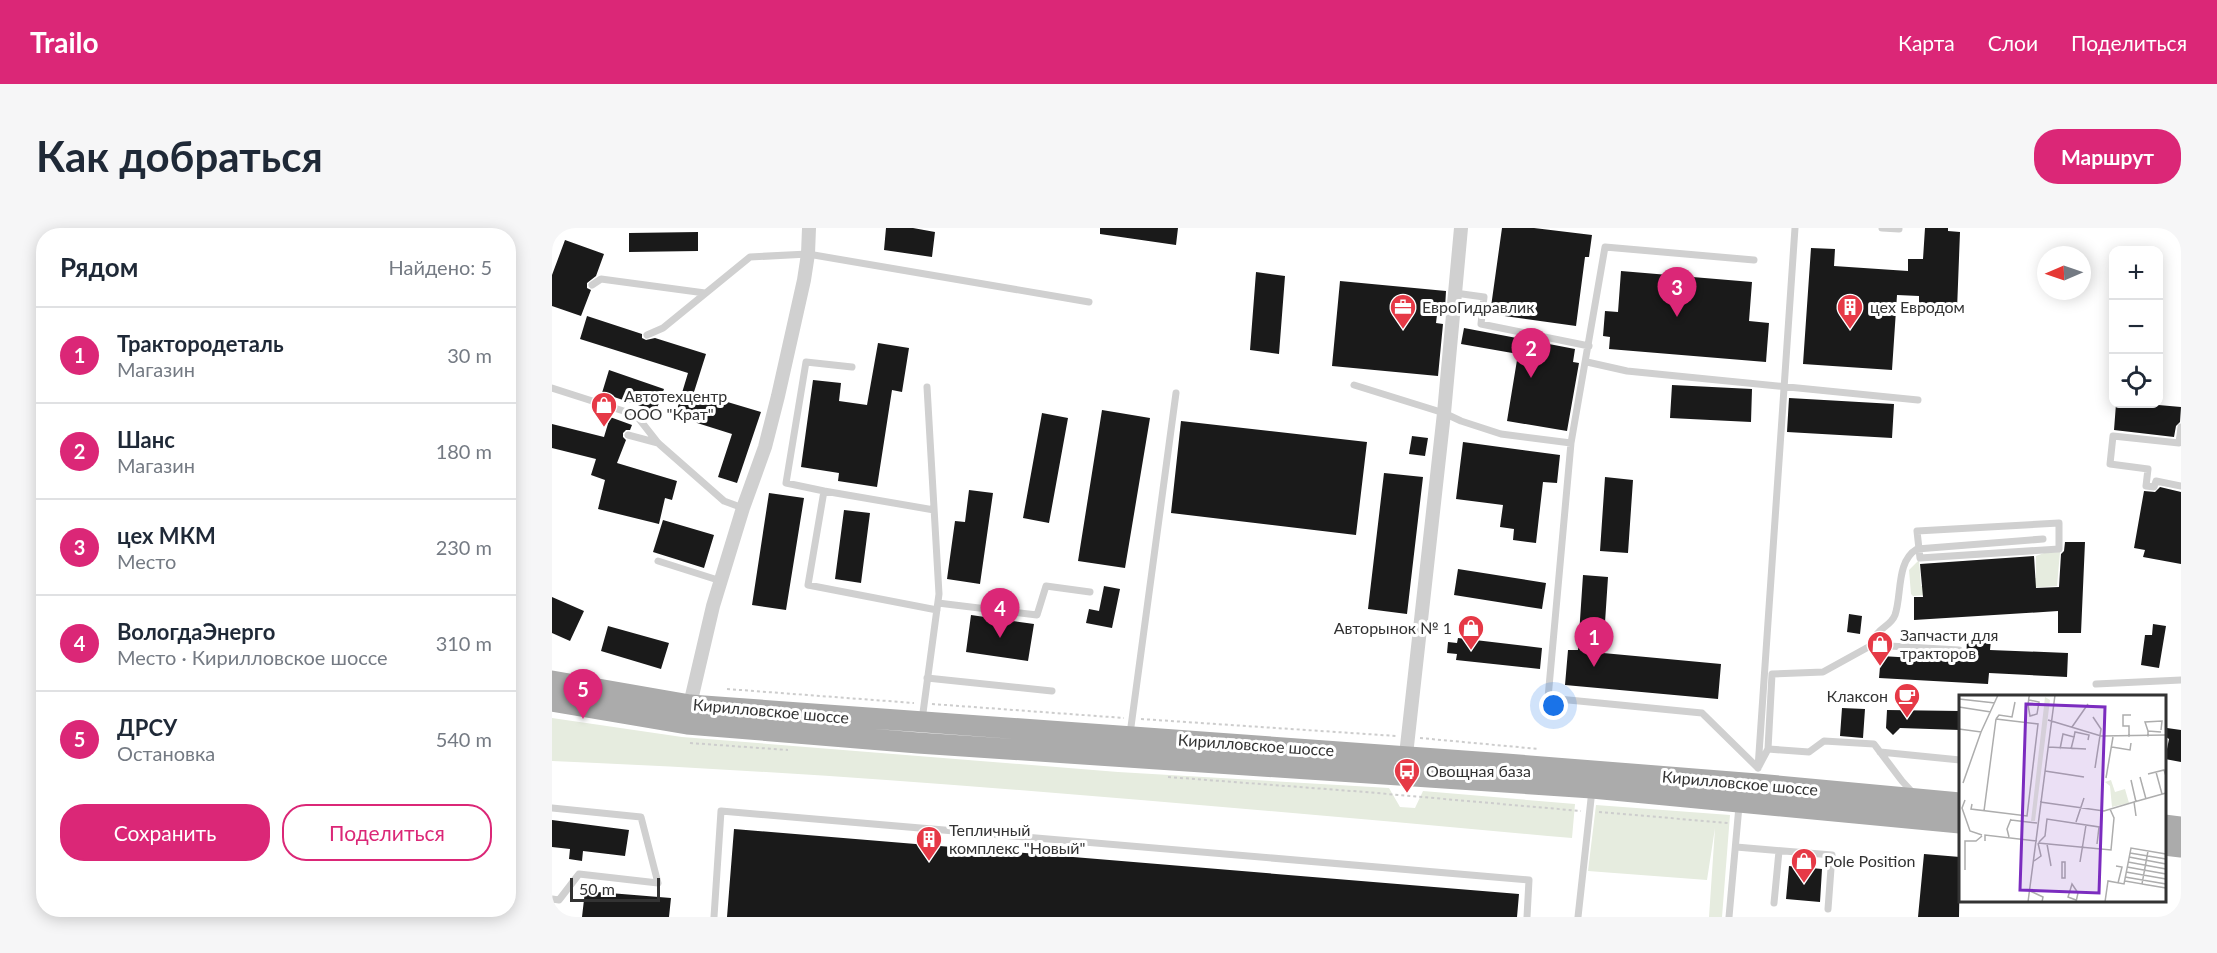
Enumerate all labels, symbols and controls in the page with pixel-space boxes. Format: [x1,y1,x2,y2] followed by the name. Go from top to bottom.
[30,25,99,59] text: Trailo
[1898,30,1955,55] text: Карта
[1988,30,2038,55] text: Слои
[2071,30,2187,55] text: Поделиться
[2034,129,2181,184] button: Маршрут
[36,131,323,181] text: Как добраться
[2037,246,2091,300] north arrow
[2109,246,2163,408] map controls
[2109,246,2163,300] button: +
[60,251,138,283] text: Рядом
[389,255,492,279] text: Найдено: 5
[1658,268,1696,317] pin: 3
[1388,292,1418,330] office icon: ЕвроГидравлик
[1835,292,1865,330] building icon: цех Евродом
[1422,297,1535,316] place label: ЕвроГидравлик
[1870,297,1965,316] place label: цех Евродом
[2109,300,2163,354] button: −
[1512,328,1550,378] pin: 2
[117,330,284,357] text: Трактородеталь
[74,343,85,367] text: 1
[447,343,492,367] text: 30 m
[2109,354,2163,408] button: locate
[117,357,195,381] text: Магазин
[624,386,727,423] place label: Автотехцентр ООО "Крат"
[589,390,619,428] shop icon: Автотехцентр ООО "Крат"
[117,426,175,453] text: Шанс
[74,439,85,463] text: 2
[436,439,492,463] text: 180 m
[117,453,195,477] text: Магазин
[117,522,216,549] text: цех МКМ
[74,535,85,559] text: 3
[436,535,492,559] text: 230 m
[117,549,176,573] text: Место
[980,588,1020,638] pin: 4
[1456,613,1486,651] shop icon: Авторынок № 1
[117,618,275,645] text: ВологдаЭнерго
[1334,618,1452,637] place label: Авторынок № 1
[1574,618,1614,667] pin: 1
[1900,625,1998,662] place label: Запчасти для тракторов
[1865,629,1895,667] shop icon: Запчасти для тракторов
[74,631,85,655] text: 4
[436,631,492,655] text: 310 m
[117,645,388,669] text: Место · Кирилловское шоссе
[564,670,603,719] pin: 5
[1892,681,1922,719] cafe icon: Клаксон
[1826,686,1888,705] place label: Клаксон
[1539,691,1568,720] your location
[692,694,850,727] street label: Кирилловское шоссе
[1959,695,2166,902] inset map
[117,714,177,741] text: ДРСУ
[74,727,85,751] text: 5
[436,727,492,751] text: 540 m
[1177,730,1335,759] street label: Кирилловское шоссе
[117,741,215,765] text: Остановка
[1392,756,1422,794] bus stop icon: Овощная база
[1426,761,1531,780] place label: Овощная база
[1661,766,1819,799] street label: Кирилловское шоссе
[60,804,270,861] button: Сохранить
[282,804,492,861] button: Поделиться
[949,820,1085,857] place label: Тепличный комплекс "Новый"
[914,824,944,862] building icon: Тепличный комплекс "Новый"
[1789,846,1819,884] shop icon: Pole Position
[1824,851,1915,870] place label: Pole Position
[570,875,660,902] scale bar
[579,879,615,898] text: 50 m

